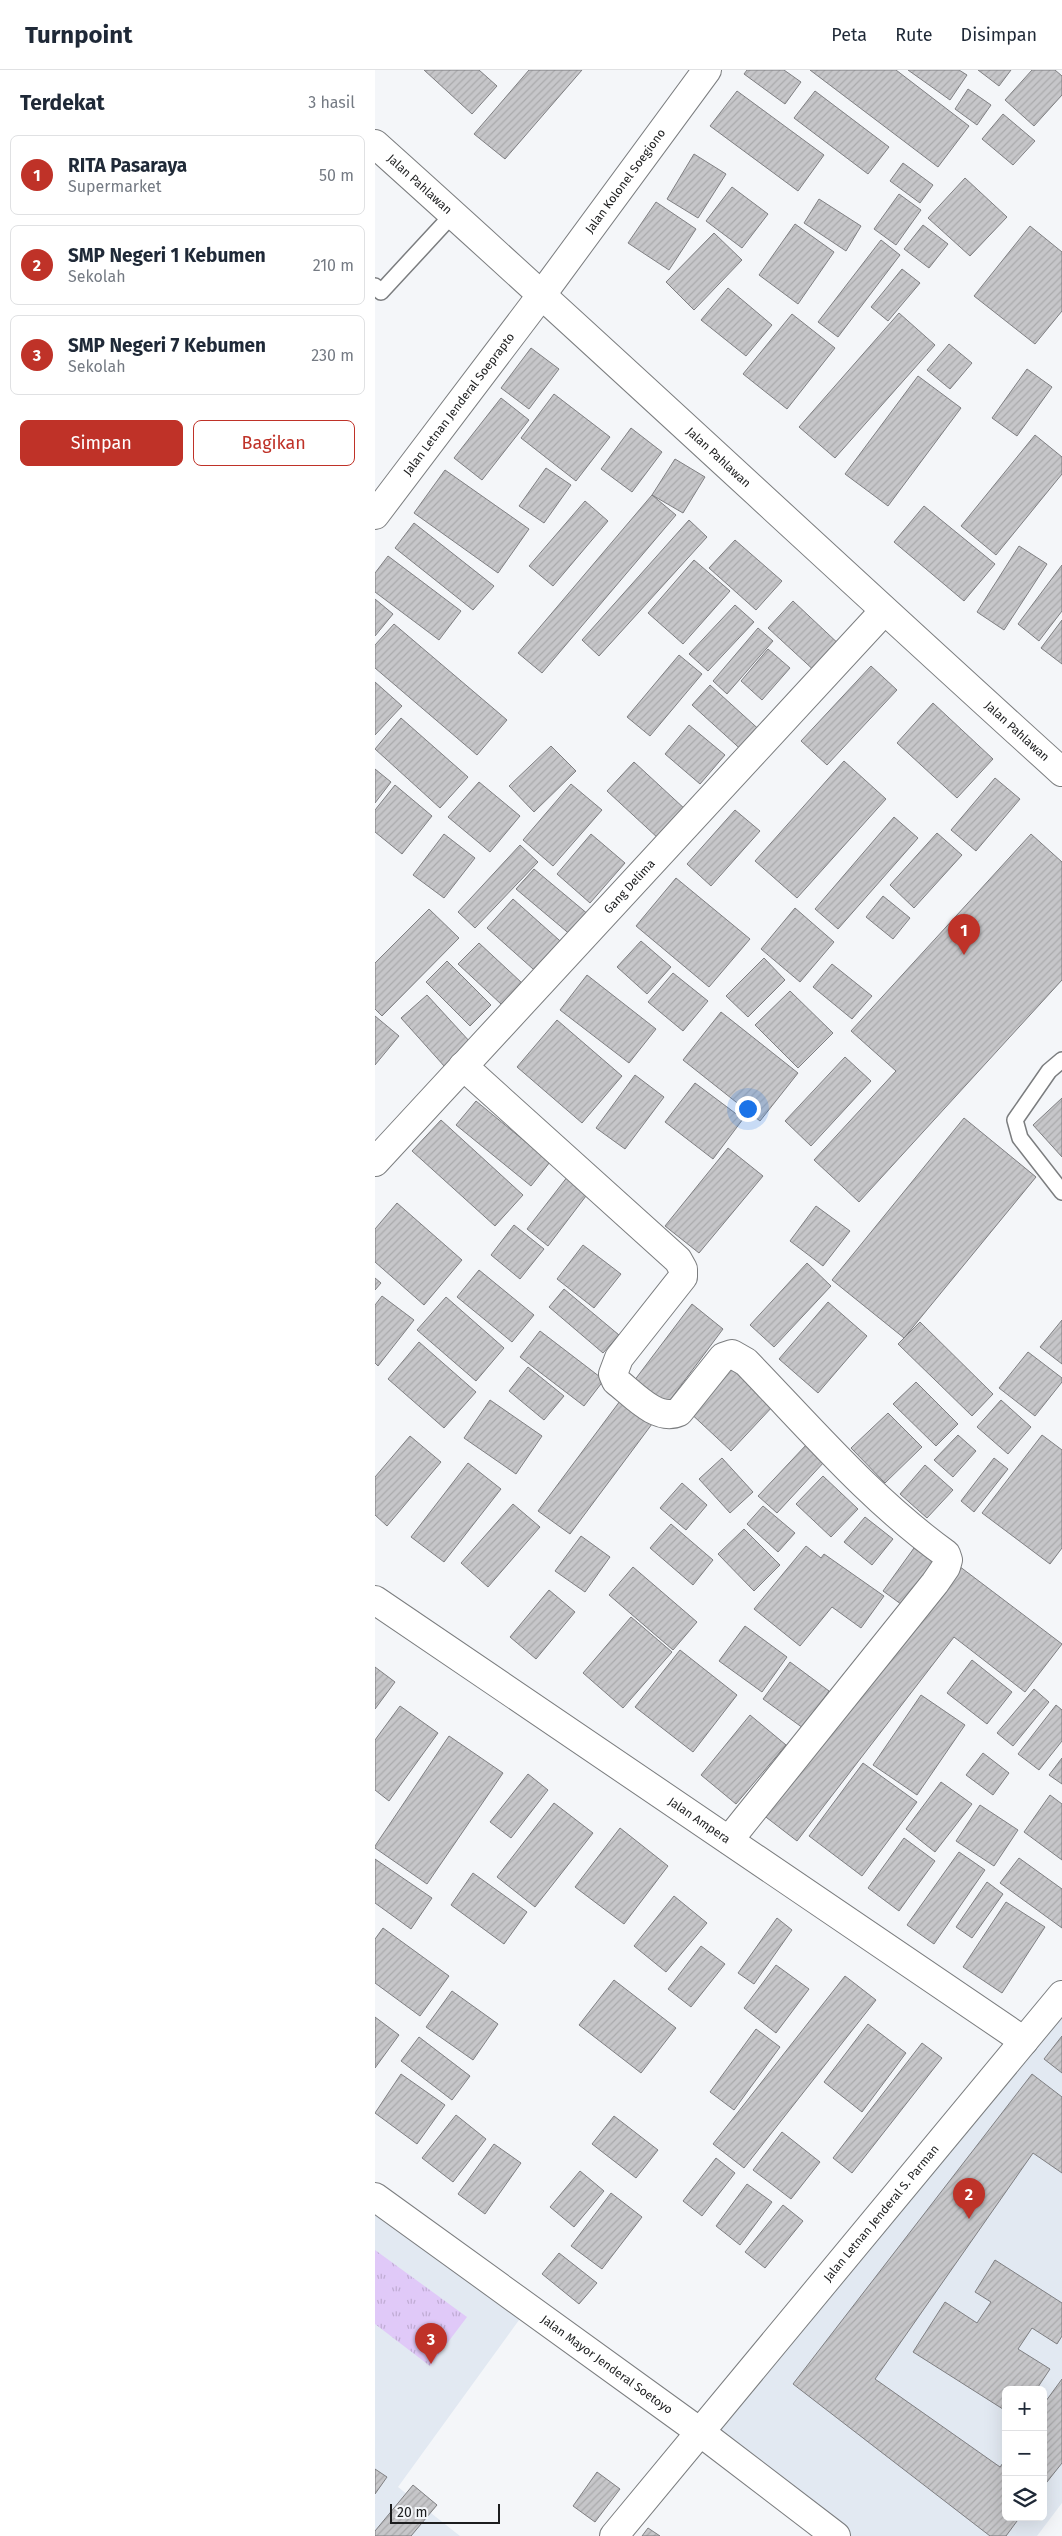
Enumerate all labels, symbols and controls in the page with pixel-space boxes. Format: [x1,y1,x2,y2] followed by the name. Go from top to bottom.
[25,21,132,49] text: Turnpoint
[831,24,867,46] text: Peta
[895,24,933,46] text: Rute
[961,24,1037,46] text: Disimpan
[20,90,105,116] text: Terdekat
[308,93,355,112] text: 3 hasil
[582,126,668,236] street label: Jalan Kolonel Soegiono
[384,151,455,217] street label: Jalan Pahlawan
[68,154,187,177] text: RITA Pasaraya
[33,166,41,185] text: 1
[319,166,354,185] text: 50 m
[68,177,162,196] text: Supermarket
[68,244,266,267] text: SMP Negeri 1 Kebumen
[33,256,41,275] text: 2
[313,256,354,275] text: 210 m
[68,267,126,286] text: Sekolah
[400,330,517,478] street label: Jalan Letnan Jenderal Soeprapto
[68,334,266,357] text: SMP Negeri 7 Kebumen
[33,346,41,365] text: 3
[311,346,354,365] text: 230 m
[68,357,126,376] text: Sekolah
[20,420,183,466] button: Simpan
[193,420,355,466] button: Bagikan
[684,424,754,490] street label: Jalan Pahlawan
[982,698,1052,764] street label: Jalan Pahlawan
[601,857,658,916] street label: Gang Delima
[948,914,980,955] pin: 1
[735,1096,761,1122] your location
[666,1794,733,1846] street label: Jalan Ampera
[821,2142,942,2284] street label: Jalan Letnan Jenderal S. Parman
[953,2178,985,2219] pin: 2
[538,2312,675,2417] street label: Jalan Mayor Jenderal Soetoyo
[415,2323,447,2364] pin: 3
[1002,2386,1047,2521] map controls
[1002,2386,1047,2431] button: +
[1002,2431,1047,2476] button: −
[1002,2476,1047,2521] button: layers
[390,2501,500,2524] scale bar
[397,2504,427,2521] text: 20 m

